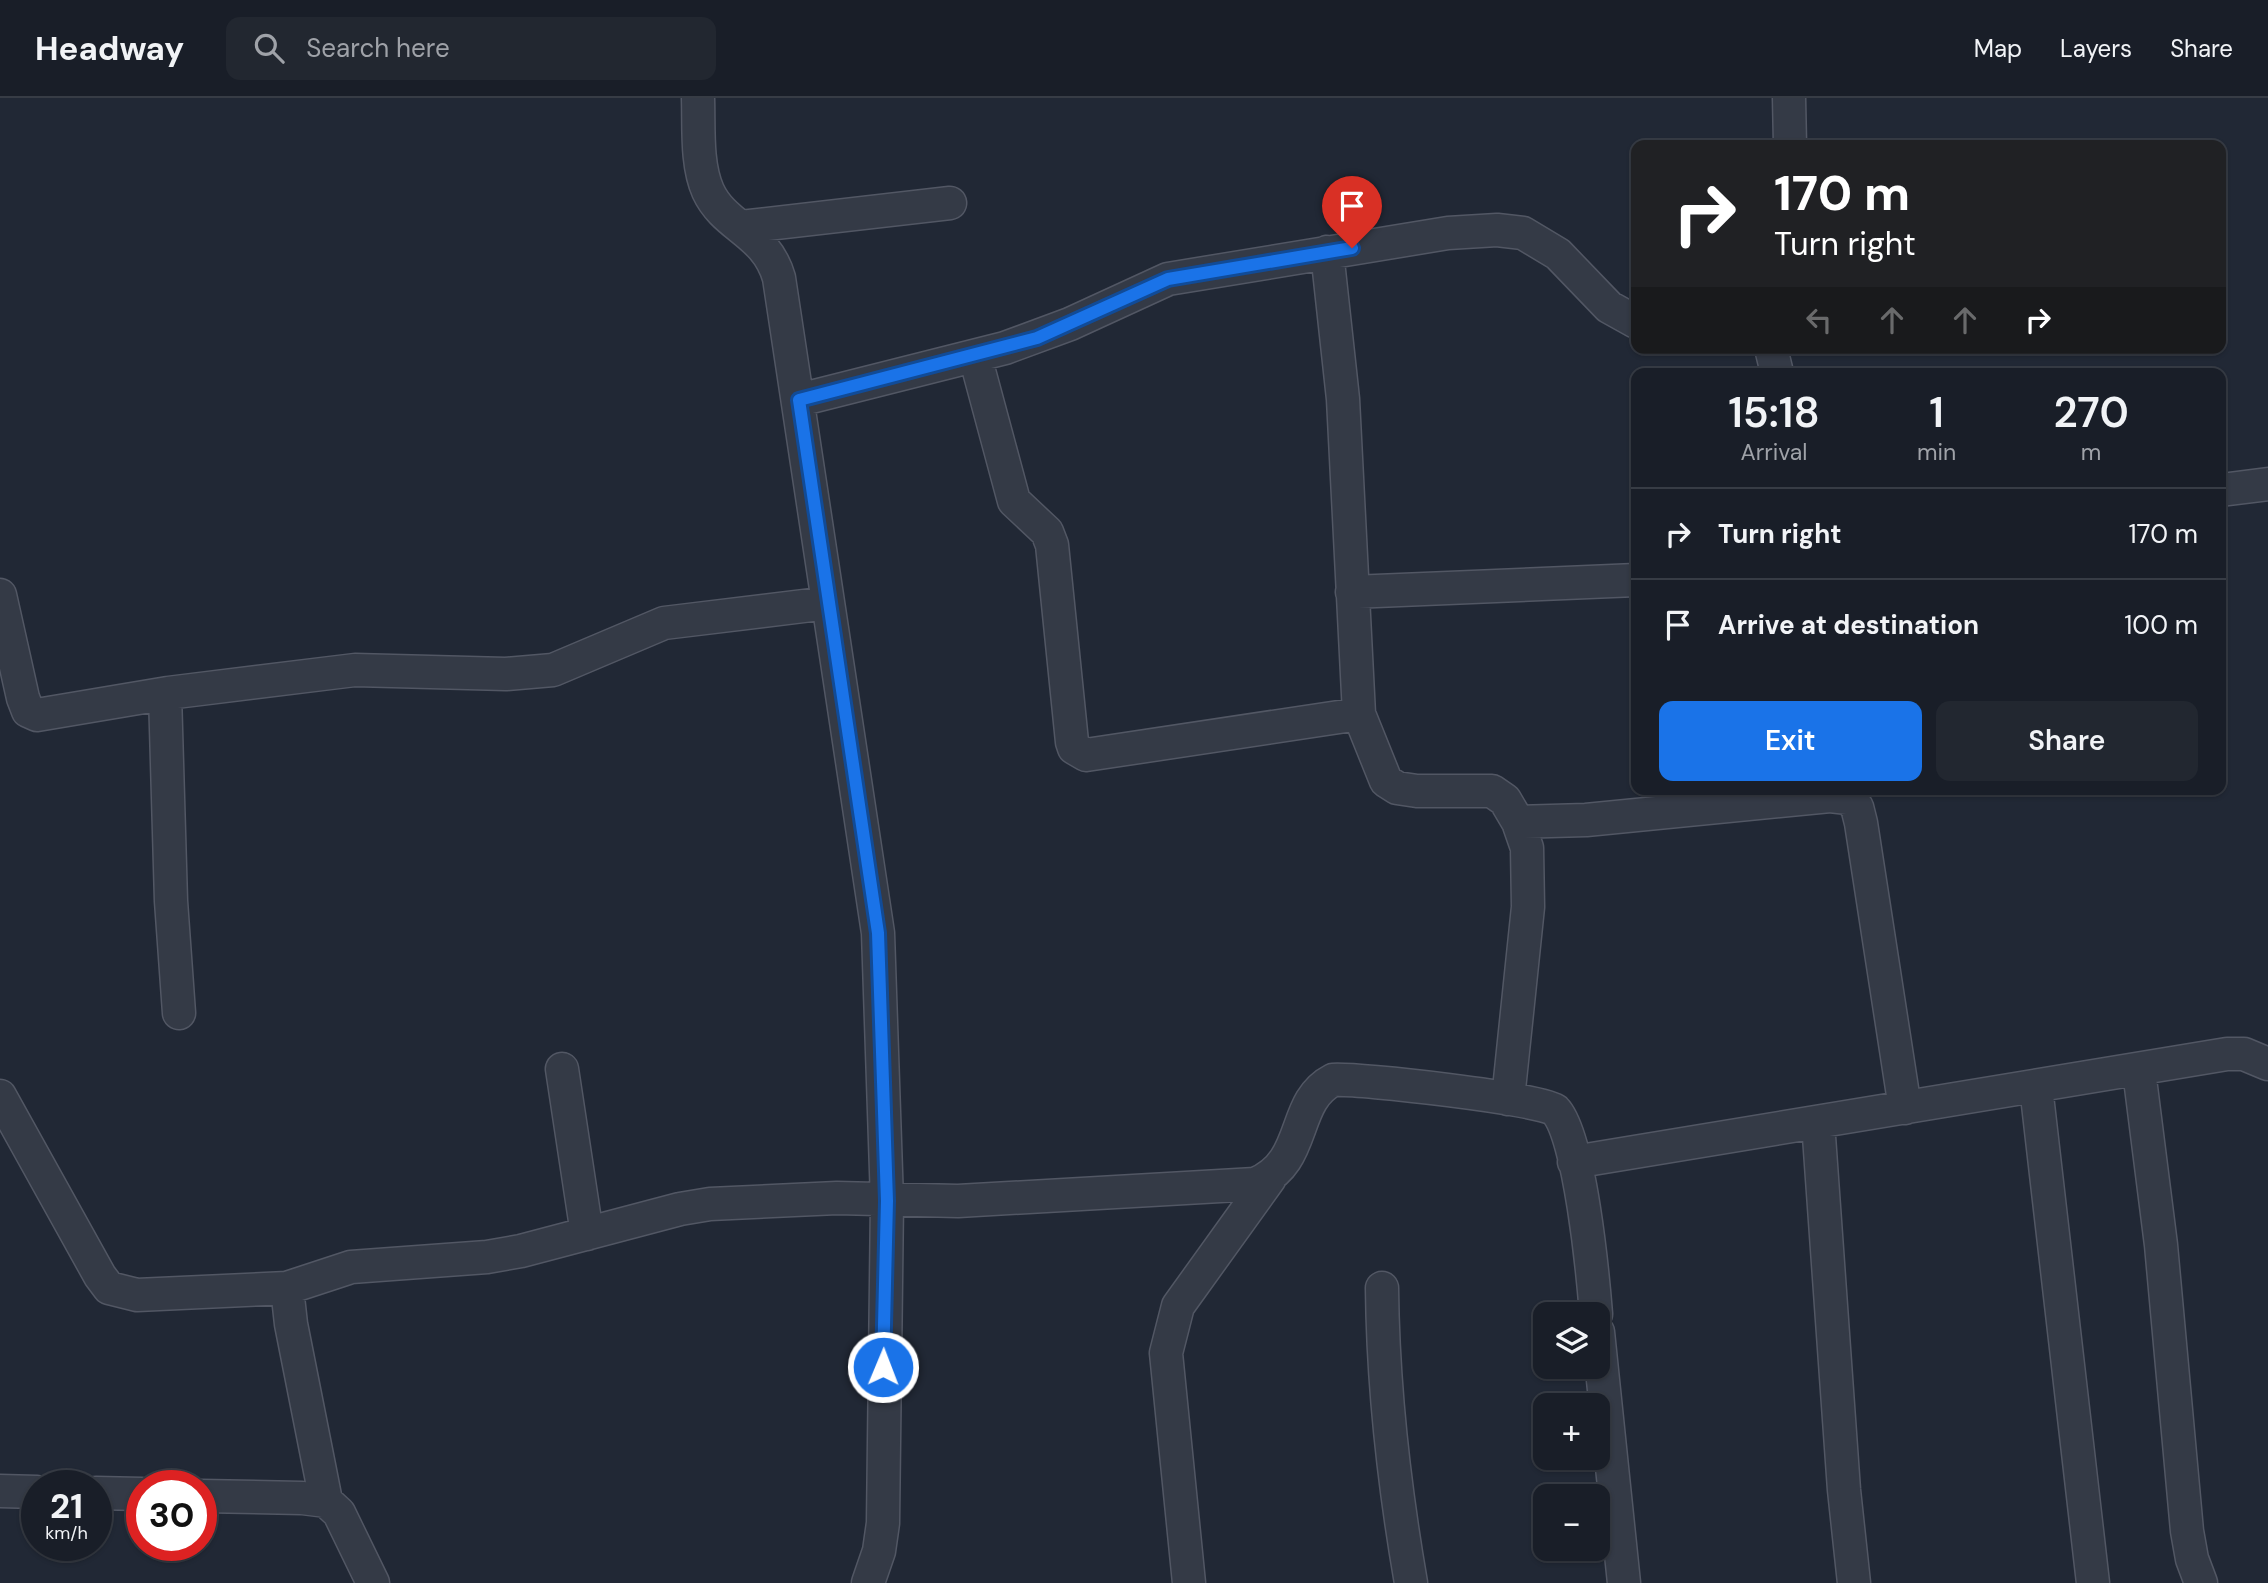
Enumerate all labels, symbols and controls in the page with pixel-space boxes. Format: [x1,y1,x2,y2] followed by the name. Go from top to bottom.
[226,17,716,80] search box
[35,27,184,70] text: Headway
[250,29,288,67] icon: search
[306,31,450,65] text: Search here
[1974,33,2022,64] text: Map
[2060,33,2132,64] text: Layers
[2170,33,2233,64] text: Share
[1774,161,1910,225] text: 170 m
[1659,168,1750,259] icon: right
[1322,176,1382,248] pin
[1333,187,1371,225] icon: arrive
[1774,223,1916,265] text: Turn right
[1800,301,1838,339] icon: left
[1873,301,1911,339] icon: ahead
[1946,301,1984,339] icon: ahead
[2019,301,2057,339] icon: right
[1728,385,1820,440] text: 15:18
[1929,385,1944,440] text: 1
[2053,385,2129,440] text: 270
[1740,437,1807,467] text: Arrival
[1917,437,1956,467] text: min
[2081,437,2101,467] text: m
[1659,515,1697,553] icon: right
[1718,517,1842,551] text: Turn right
[2129,517,2198,551] text: 170 m
[1659,606,1697,644] icon: arrive
[1718,608,1979,642] text: Arrive at destination
[2124,608,2198,642] text: 100 m
[1659,701,1922,781] button: Exit
[1936,701,2198,781] button: Share
[1533,1302,1610,1561] map controls
[1533,1302,1610,1379] button: layers
[846,1330,920,1404] position arrow
[1533,1393,1610,1470] button: +
[126,1470,217,1561] speed limit sign: 30
[50,1483,83,1529] text: 21
[1533,1484,1610,1561] button: −
[45,1521,88,1545] text: km/h

